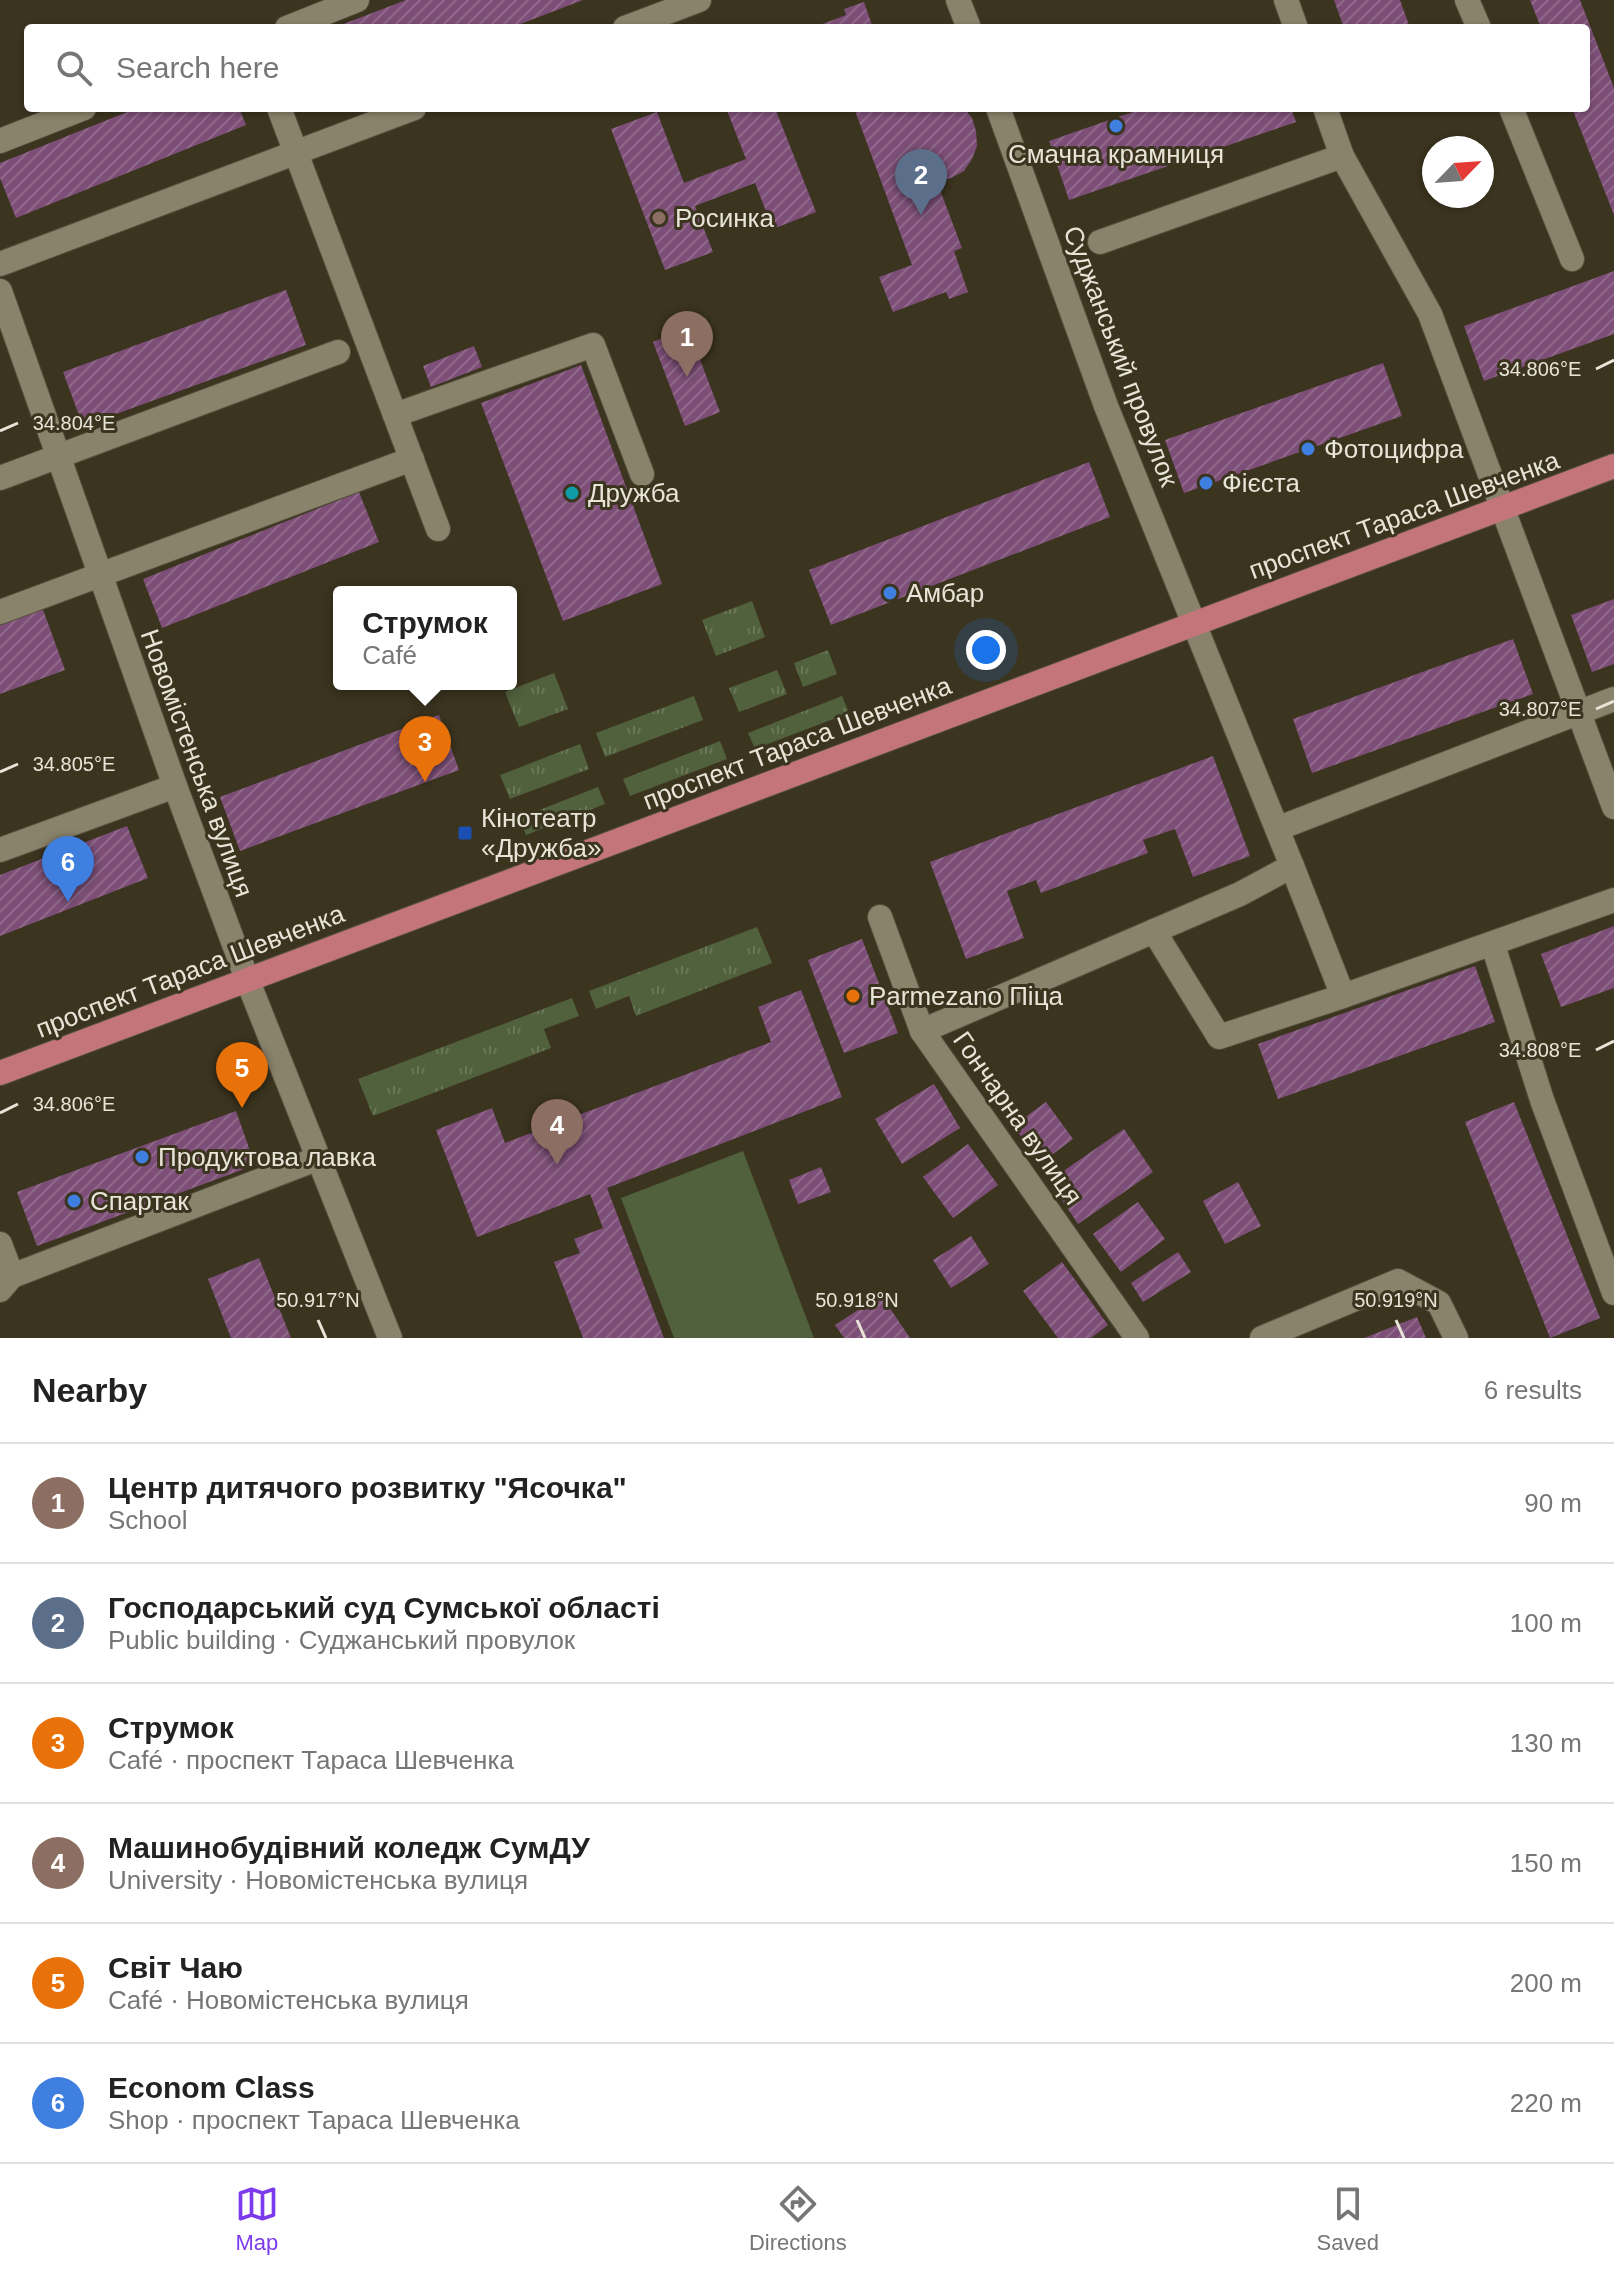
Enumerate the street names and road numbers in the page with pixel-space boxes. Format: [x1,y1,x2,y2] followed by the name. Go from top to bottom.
[1057,222,1185,491] street label: Суджанський провулок
[1245,445,1564,585] street label: проспект Тараса Шевченка
[135,625,259,901] street label: Новомістенська вулиця
[639,670,956,816] street label: проспект Тараса Шевченка
[32,898,349,1044] street label: проспект Тараса Шевченка
[947,1026,1089,1210] street label: Гончарна вулиця

